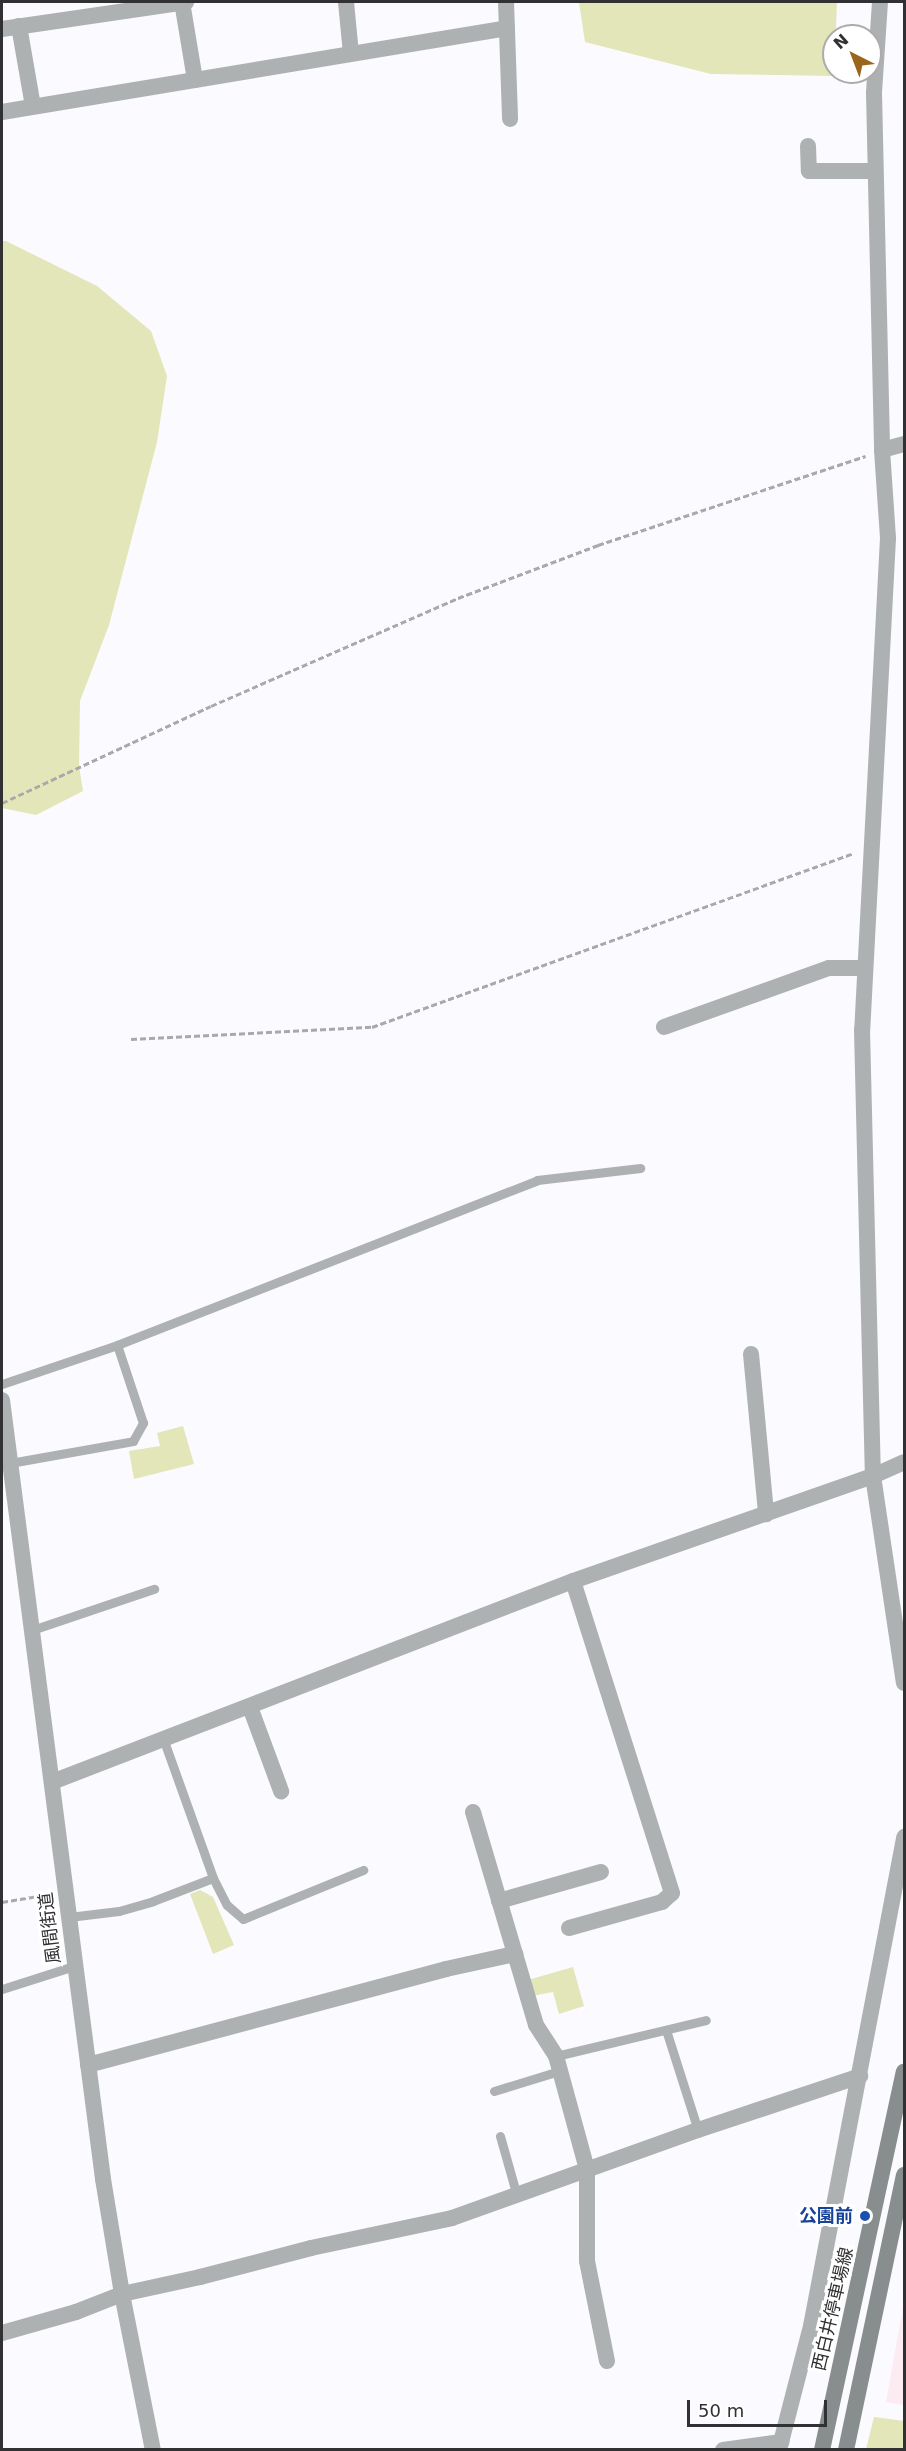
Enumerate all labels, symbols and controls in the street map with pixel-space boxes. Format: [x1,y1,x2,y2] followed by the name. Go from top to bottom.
[822,24,882,84] north arrow
[830,30,852,53] text: N
[35,1891,65,1965] street label: 風間街道
[799,2205,853,2227] place label: 公園前
[858,2209,872,2223] marker: 公園前
[808,2245,858,2373] street label: 西白井停車場線
[690,2388,830,2426] scale bar
[698,2400,744,2421] text: 50 m

